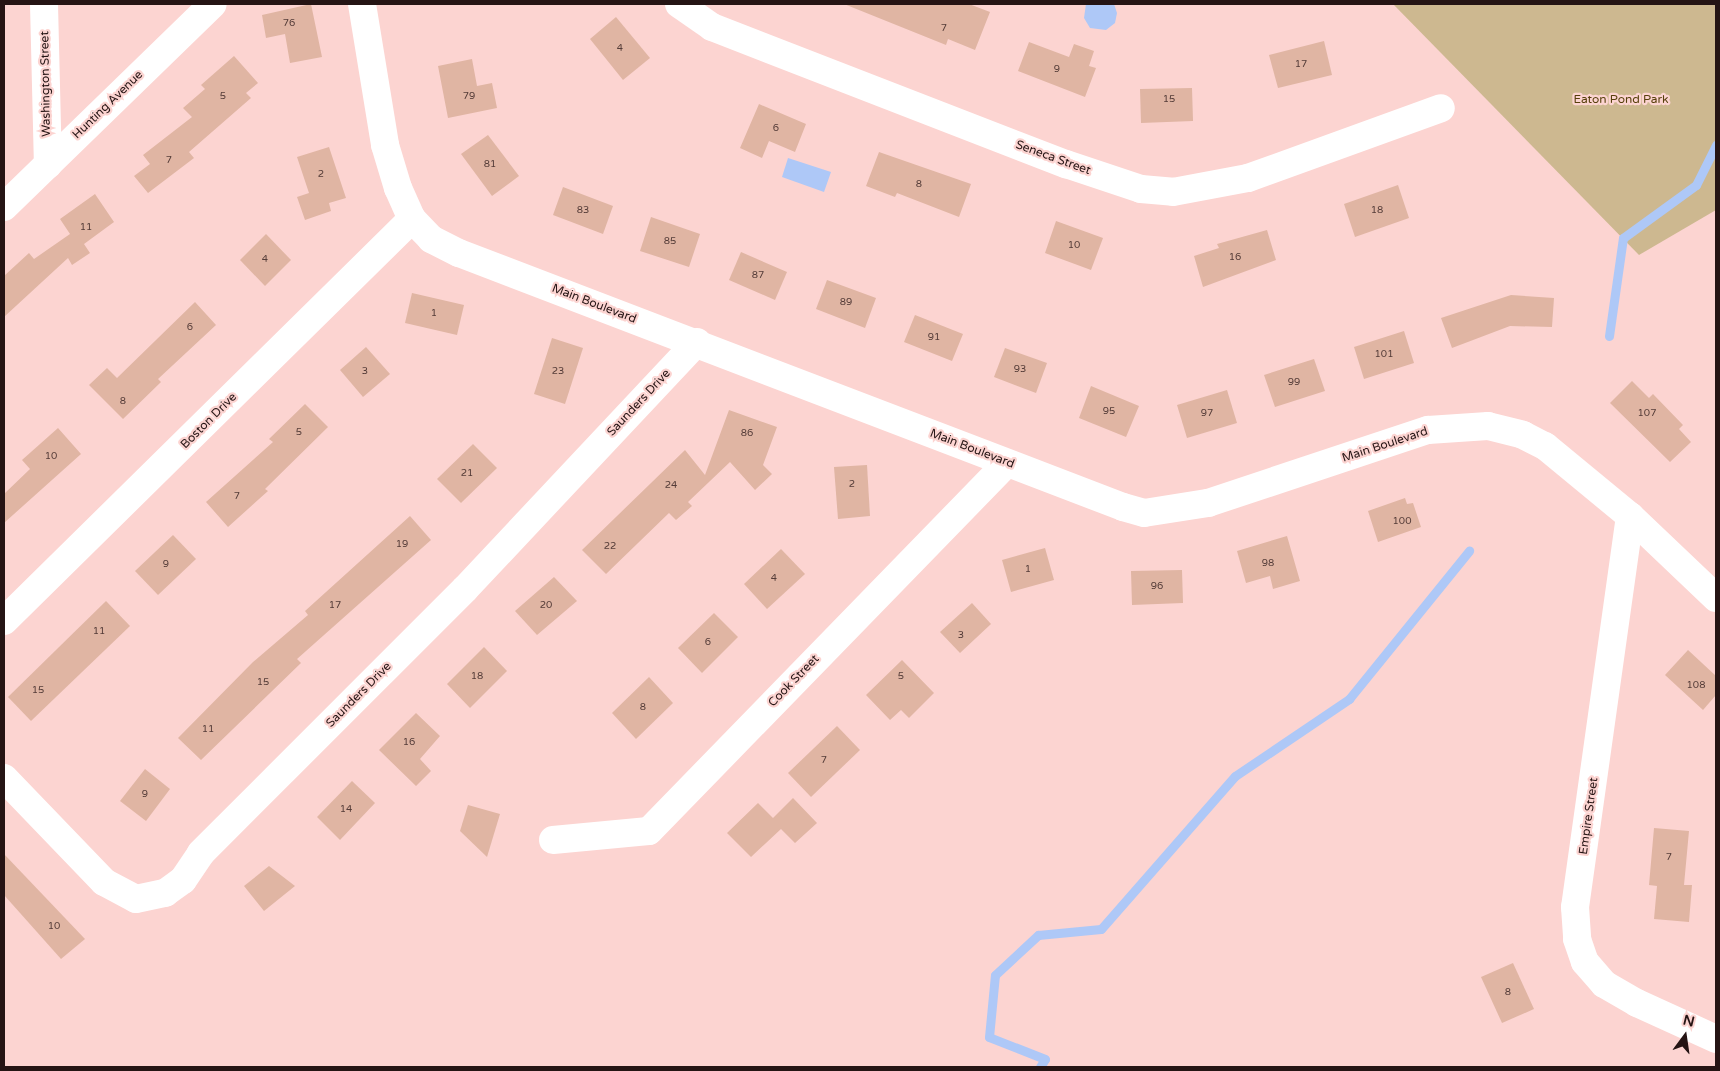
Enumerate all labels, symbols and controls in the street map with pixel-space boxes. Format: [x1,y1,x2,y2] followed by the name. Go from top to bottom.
[283,18,295,30] house number: 76
[941,23,947,35] house number: 7
[38,31,54,137] street label: Washington Street
[617,43,623,55] house number: 4
[1295,59,1307,71] house number: 17
[1054,64,1060,76] house number: 9
[70,68,146,142] street label: Hunting Avenue
[220,91,226,103] house number: 5
[463,91,475,103] house number: 79
[1573,93,1669,107] park label: Eaton Pond Park
[1163,94,1175,106] house number: 15
[773,123,779,135] house number: 6
[1013,138,1093,178] street label: Seneca Street
[166,155,172,167] house number: 7
[484,159,496,171] house number: 81
[318,169,324,181] house number: 2
[916,179,922,191] house number: 8
[577,205,589,217] house number: 83
[1371,205,1383,217] house number: 18
[80,222,92,234] house number: 11
[664,236,676,248] house number: 85
[1068,240,1080,252] house number: 10
[1229,252,1241,264] house number: 16
[262,254,268,266] house number: 4
[752,270,764,282] house number: 87
[550,281,638,327] street label: Main Boulevard
[840,297,852,309] house number: 89
[431,308,437,320] house number: 1
[187,322,193,334] house number: 6
[928,332,940,344] house number: 91
[1375,349,1393,361] house number: 101
[1014,364,1026,376] house number: 93
[362,366,368,378] house number: 3
[552,366,564,378] house number: 23
[604,367,674,439] street label: Saunders Drive
[1288,377,1300,389] house number: 99
[178,390,240,452] street label: Boston Drive
[120,396,126,408] house number: 8
[1103,406,1115,418] house number: 95
[1201,408,1213,420] house number: 97
[1638,408,1656,420] house number: 107
[1340,424,1430,466] street label: Main Boulevard
[928,426,1016,472] street label: Main Boulevard
[296,427,302,439] house number: 5
[741,428,753,440] house number: 86
[45,451,57,463] house number: 10
[461,468,473,480] house number: 21
[849,479,855,491] house number: 2
[665,480,677,492] house number: 24
[234,491,240,503] house number: 7
[1393,516,1411,528] house number: 100
[396,539,408,551] house number: 19
[604,541,616,553] house number: 22
[1262,558,1274,570] house number: 98
[163,559,169,571] house number: 9
[1025,564,1031,576] house number: 1
[771,573,777,585] house number: 4
[1151,581,1163,593] house number: 96
[329,600,341,612] house number: 17
[540,600,552,612] house number: 20
[93,626,105,638] house number: 11
[958,630,964,642] house number: 3
[705,637,711,649] house number: 6
[766,652,822,710] street label: Cook Street
[323,659,395,731] street label: Saunders Drive
[471,671,483,683] house number: 18
[898,671,904,683] house number: 5
[257,677,269,689] house number: 15
[1687,680,1705,692] house number: 108
[32,685,44,697] house number: 15
[640,702,646,714] house number: 8
[202,724,214,736] house number: 11
[403,737,415,749] house number: 16
[821,755,827,767] house number: 7
[1576,776,1602,856] street label: Empire Street
[142,789,148,801] house number: 9
[340,804,352,816] house number: 14
[1666,852,1672,864] house number: 7
[48,921,60,933] house number: 10
[1505,987,1511,999] house number: 8
[1660,1011,1710,1061] north arrow
[1681,1011,1696,1031] text: N

